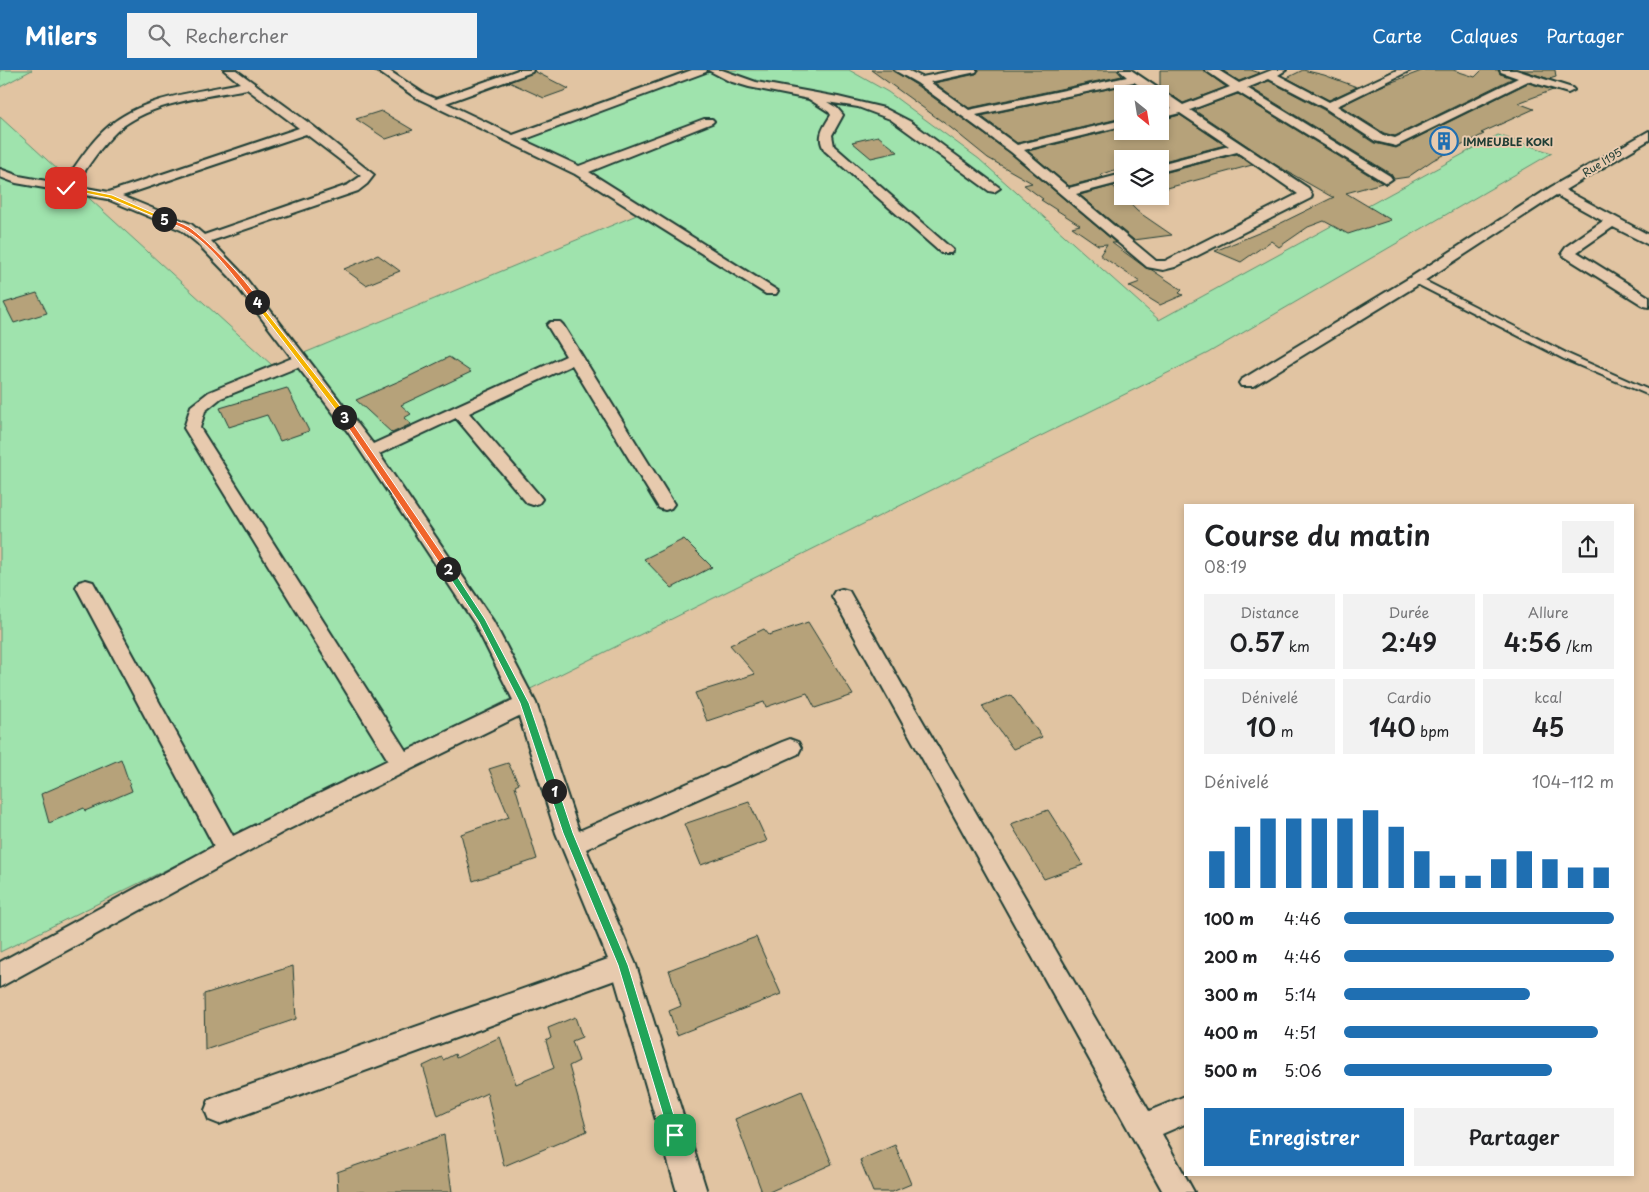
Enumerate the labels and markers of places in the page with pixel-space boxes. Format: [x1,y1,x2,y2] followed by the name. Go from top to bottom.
[1429,126,1459,156] building icon: IMMEUBLE KOKI
[1463,133,1553,150] place label: IMMEUBLE KOKI
[45,167,87,209] pin
[152,206,176,232] pin: 5
[244,290,270,314] pin: 4
[332,404,356,430] pin: 3
[436,556,460,582] pin: 2
[542,778,566,804] pin: 1
[654,1114,696,1156] pin

